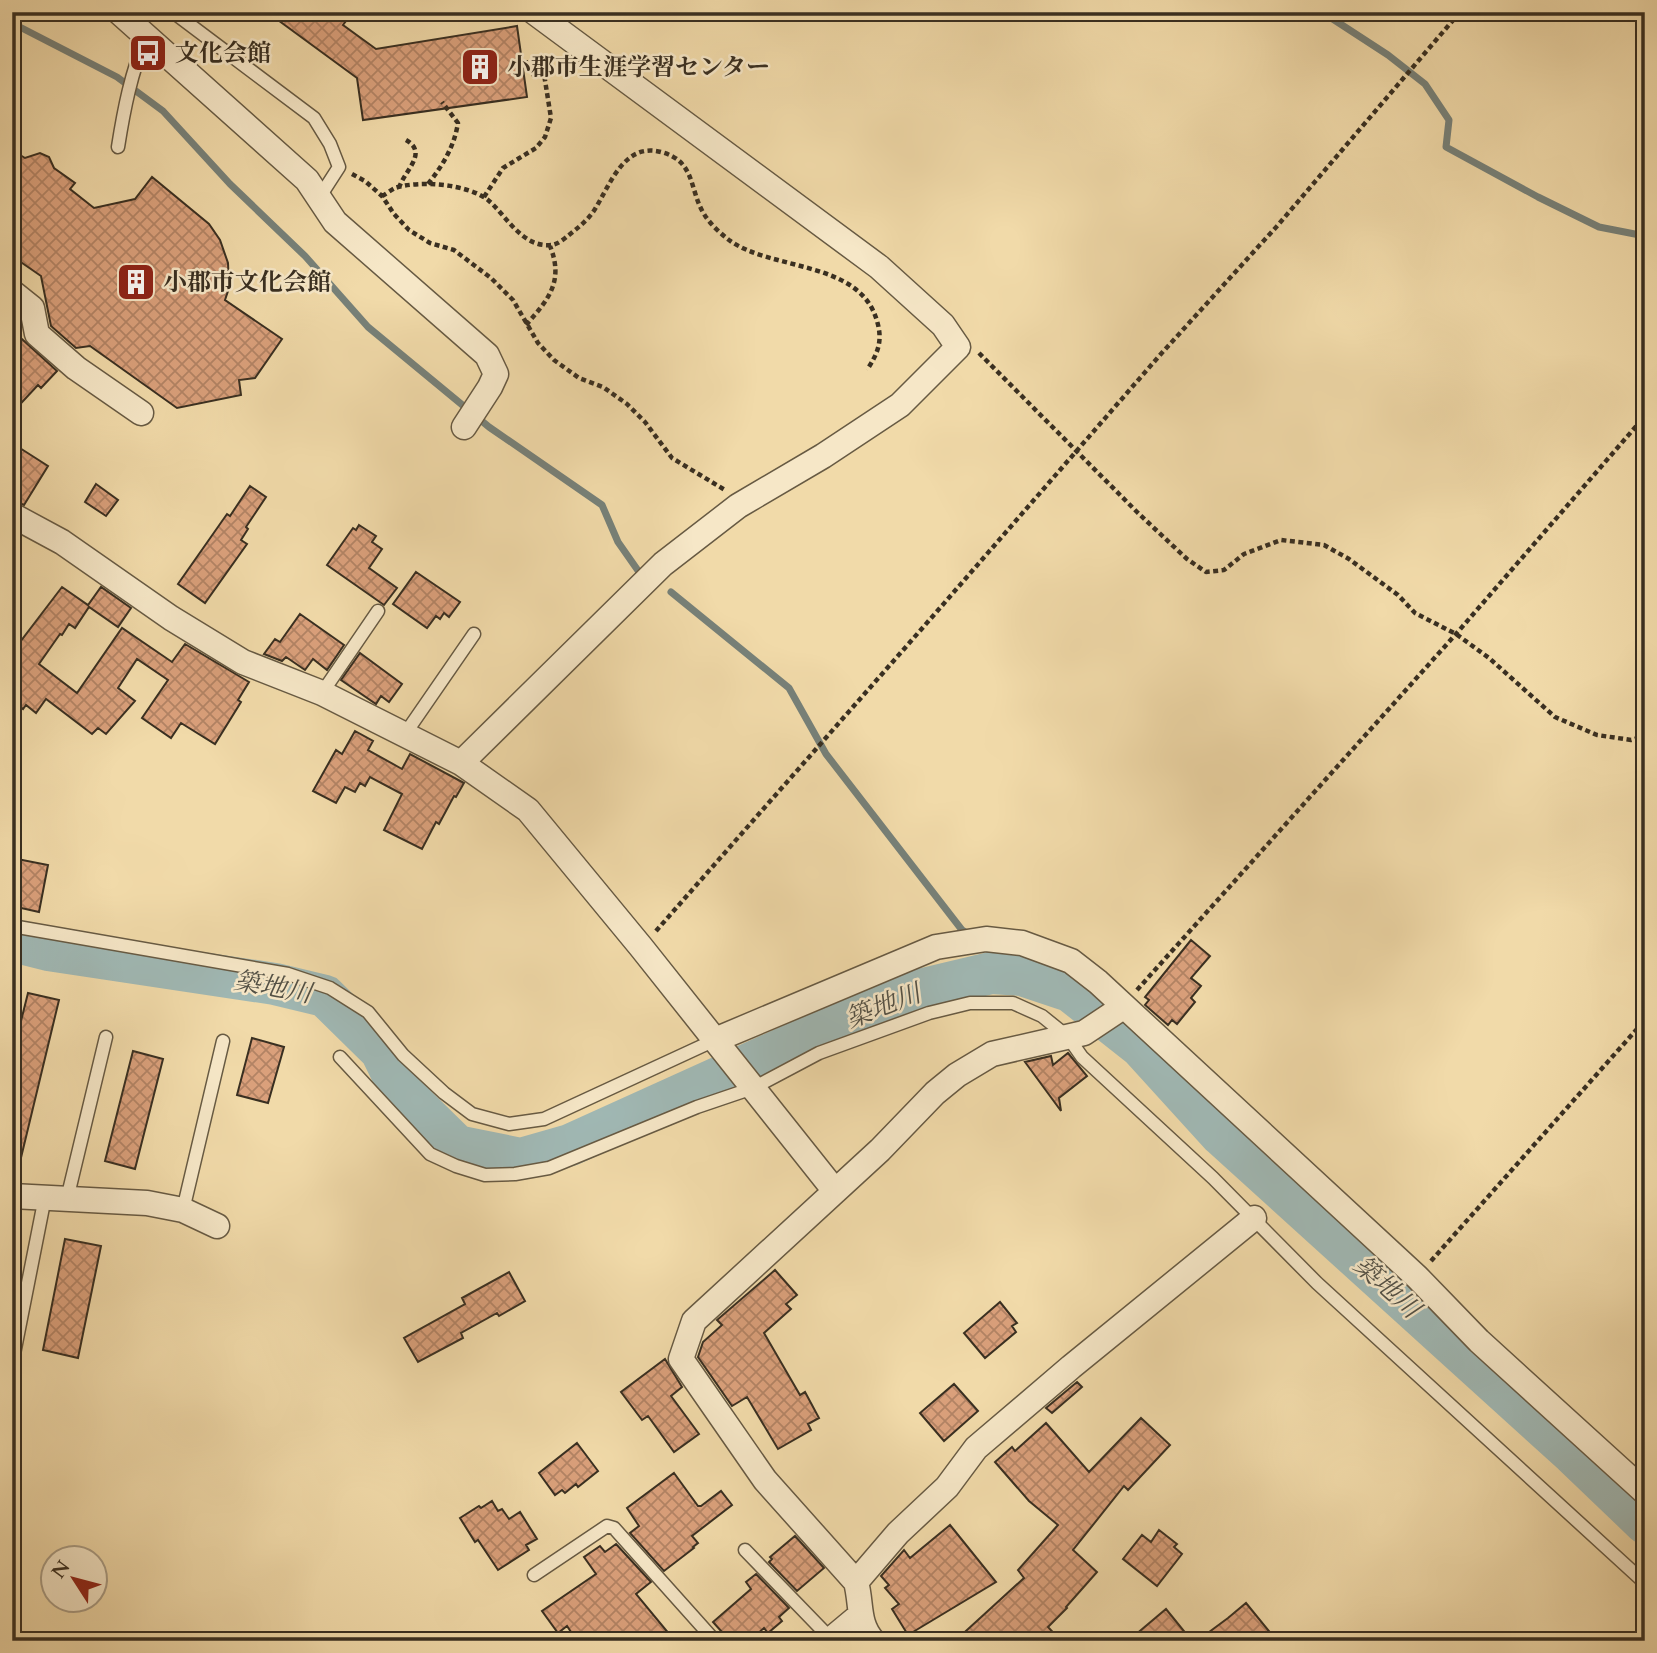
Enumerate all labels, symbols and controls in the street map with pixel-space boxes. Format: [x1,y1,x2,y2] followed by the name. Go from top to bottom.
[127,32,169,74] bus stop icon: 文化会館
[175,37,271,70] place label: 文化会館
[459,46,501,88] building icon: 小郡市生涯学習センター
[507,51,770,84] place label: 小郡市生涯学習センター
[115,261,157,303] building icon: 小郡市文化会館
[163,266,331,299] place label: 小郡市文化会館
[232,963,317,1012] water label: 築地川
[840,975,928,1036] water label: 築地川
[1346,1248,1430,1328] water label: 築地川
[38,1544,108,1614] north arrow
[46,1555,77,1584] text: N

